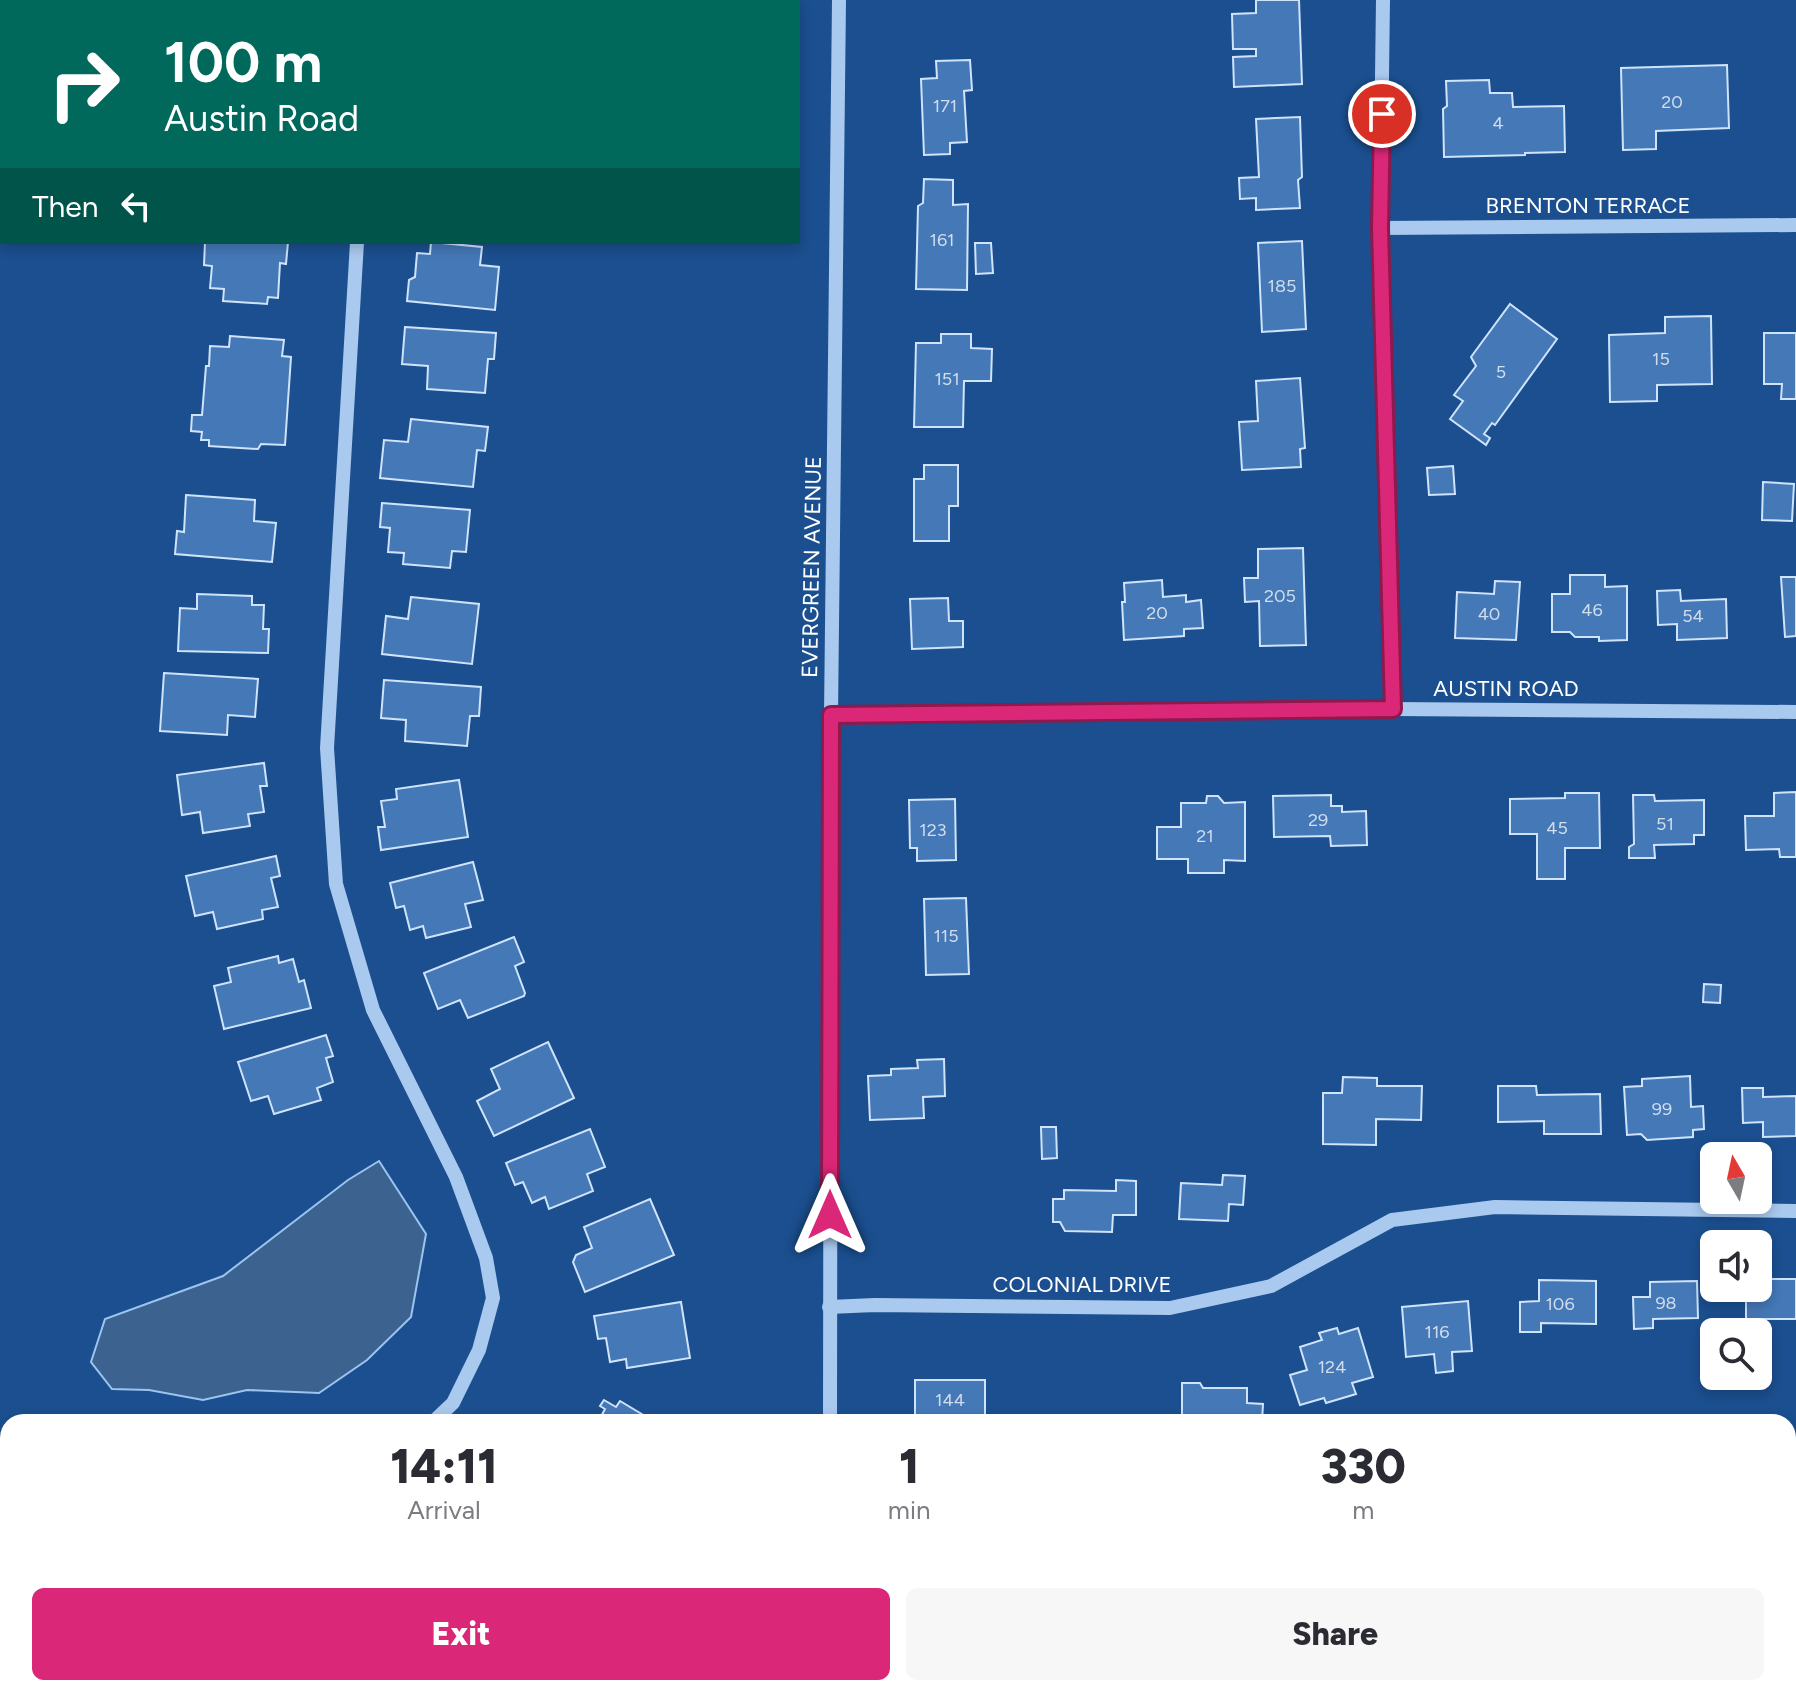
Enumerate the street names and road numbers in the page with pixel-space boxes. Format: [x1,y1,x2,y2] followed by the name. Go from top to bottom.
[1486,192,1691,219] street label: BRENTON TERRACE
[796,456,827,678] street label: EVERGREEN AVENUE
[1433,675,1579,702] street label: AUSTIN ROAD
[993,1271,1171,1298] street label: COLONIAL DRIVE

